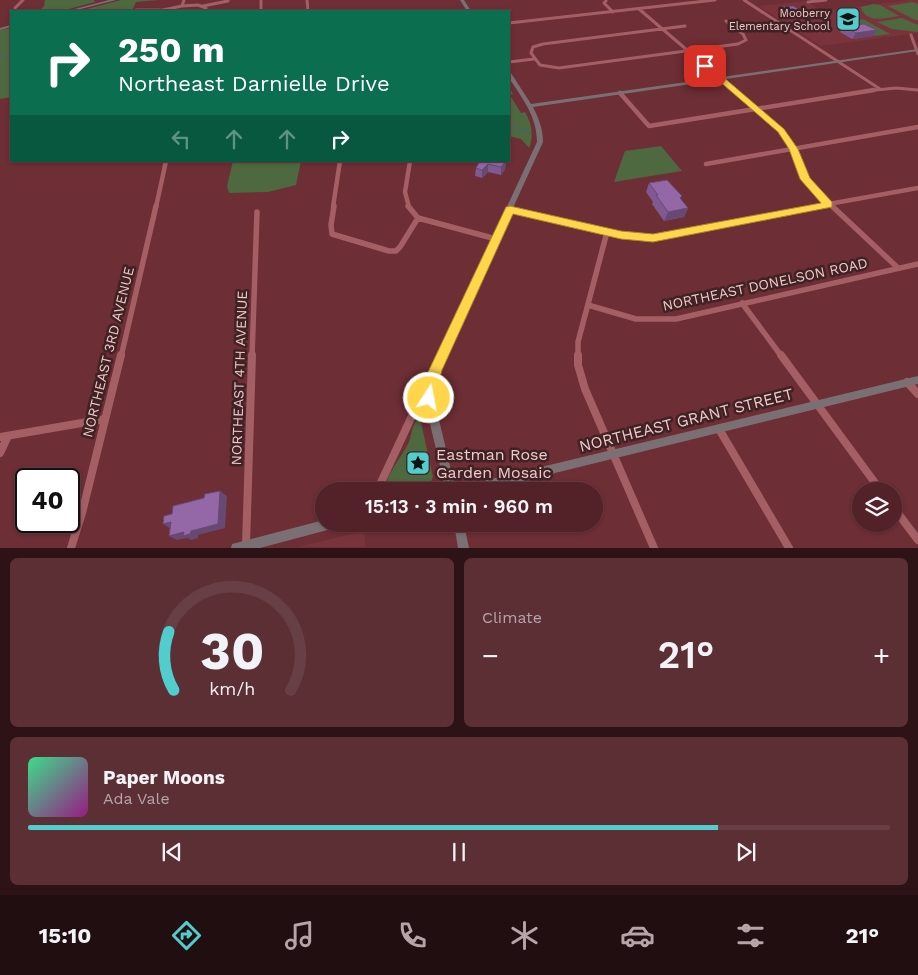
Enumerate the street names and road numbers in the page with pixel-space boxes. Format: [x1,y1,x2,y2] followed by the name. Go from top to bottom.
[661,254,869,314] street label: NORTHEAST DONELSON ROAD
[79,265,137,439] street label: NORTHEAST 3RD AVENUE
[228,290,250,466] street label: NORTHEAST 4TH AVENUE
[577,384,795,456] street label: NORTHEAST GRANT STREET

